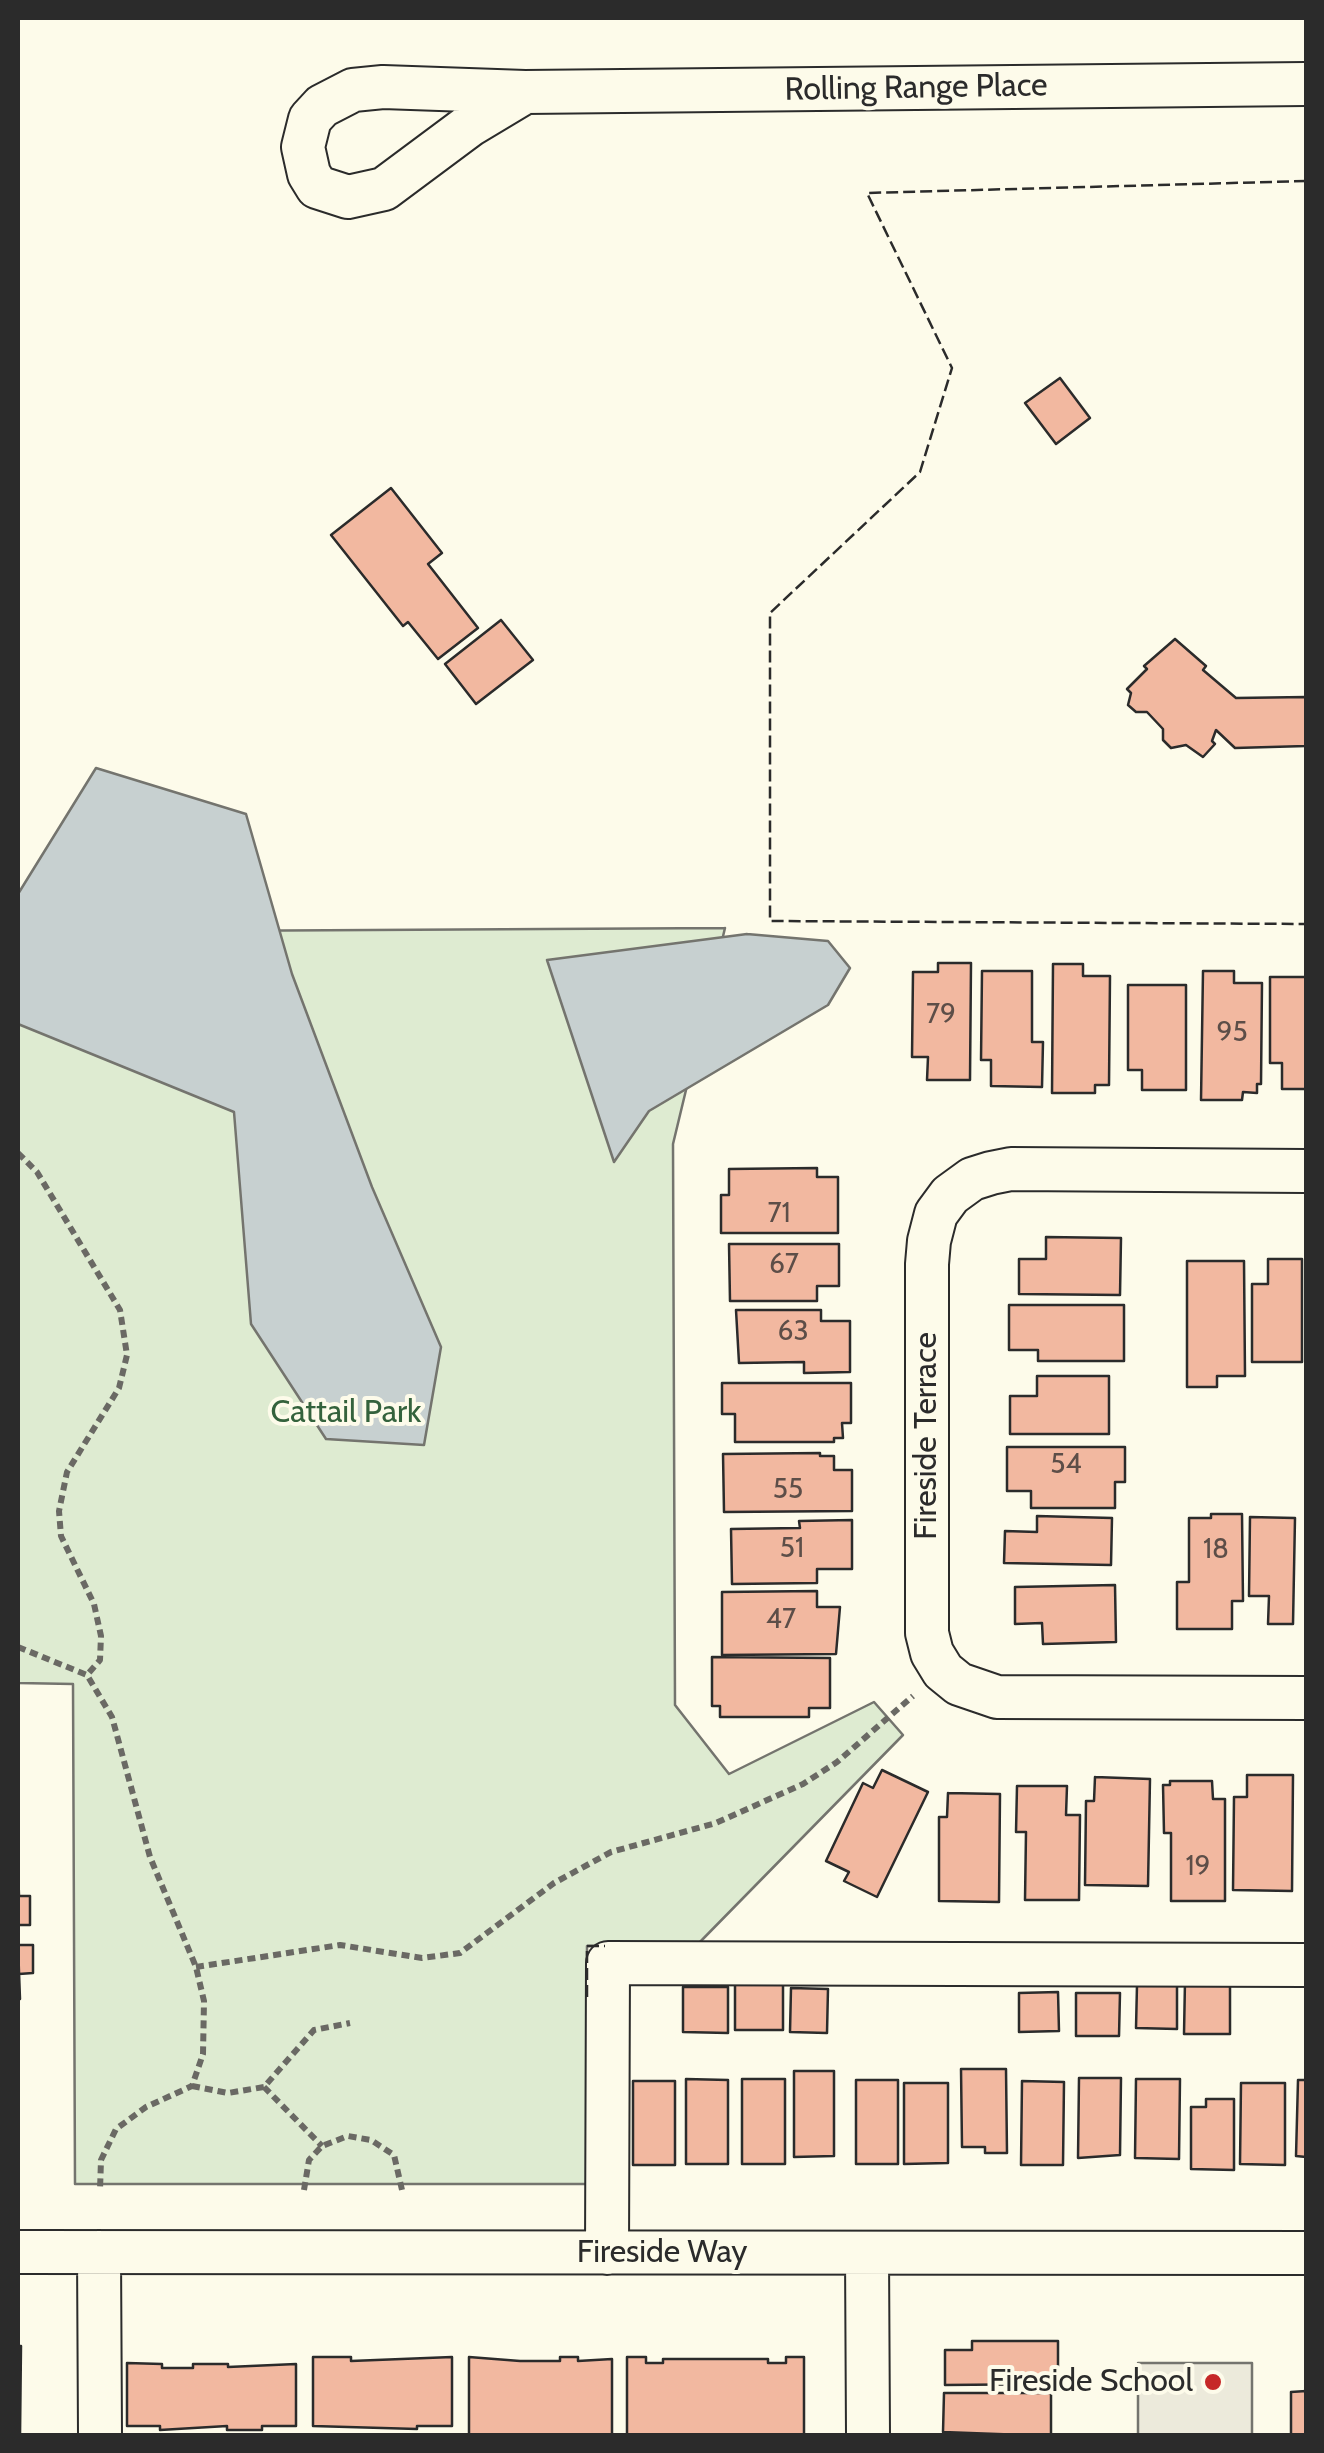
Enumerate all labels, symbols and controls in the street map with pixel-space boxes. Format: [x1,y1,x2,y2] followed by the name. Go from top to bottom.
[784,67,1048,109] street label: Rolling Range Place
[926,998,956,1032] house number: 79
[1216,1016,1248,1050] house number: 95
[767,1197,791,1231] house number: 71
[769,1248,799,1282] house number: 67
[777,1315,809,1349] house number: 63
[908,1332,946,1540] street label: Fireside Terrace
[271,1394,421,1432] park label: Cattail Park
[1050,1448,1082,1482] house number: 54
[773,1473,803,1507] house number: 55
[780,1532,804,1566] house number: 51
[1203,1533,1229,1567] house number: 18
[766,1603,796,1637] house number: 47
[1185,1850,1211,1884] house number: 19
[577,2234,747,2272] street label: Fireside Way
[989,2363,1193,2401] place label: Fireside School
[1202,2371,1224,2393] marker: Fireside School

